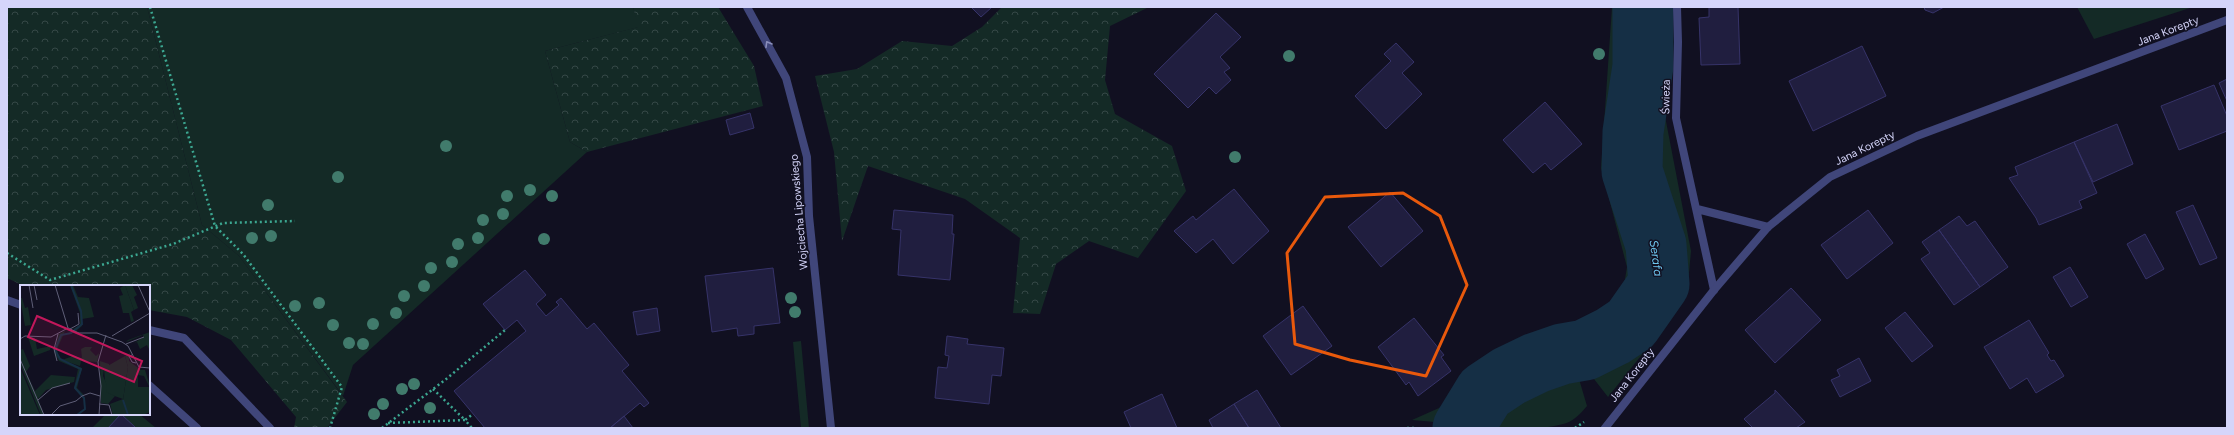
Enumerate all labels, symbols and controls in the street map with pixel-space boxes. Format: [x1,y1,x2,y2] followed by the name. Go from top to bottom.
[2135,13,2201,49] street label: Jana Korepty
[765,41,772,48] one-way arrow
[1658,79,1673,115] street label: Świeża
[1833,128,1897,168] street label: Jana Korepty
[787,154,811,270] street label: Wojciecha Lipowskiego
[1647,239,1665,277] water label: Serafa
[20,285,150,415] inset map
[1607,345,1657,405] street label: Jana Korepty

